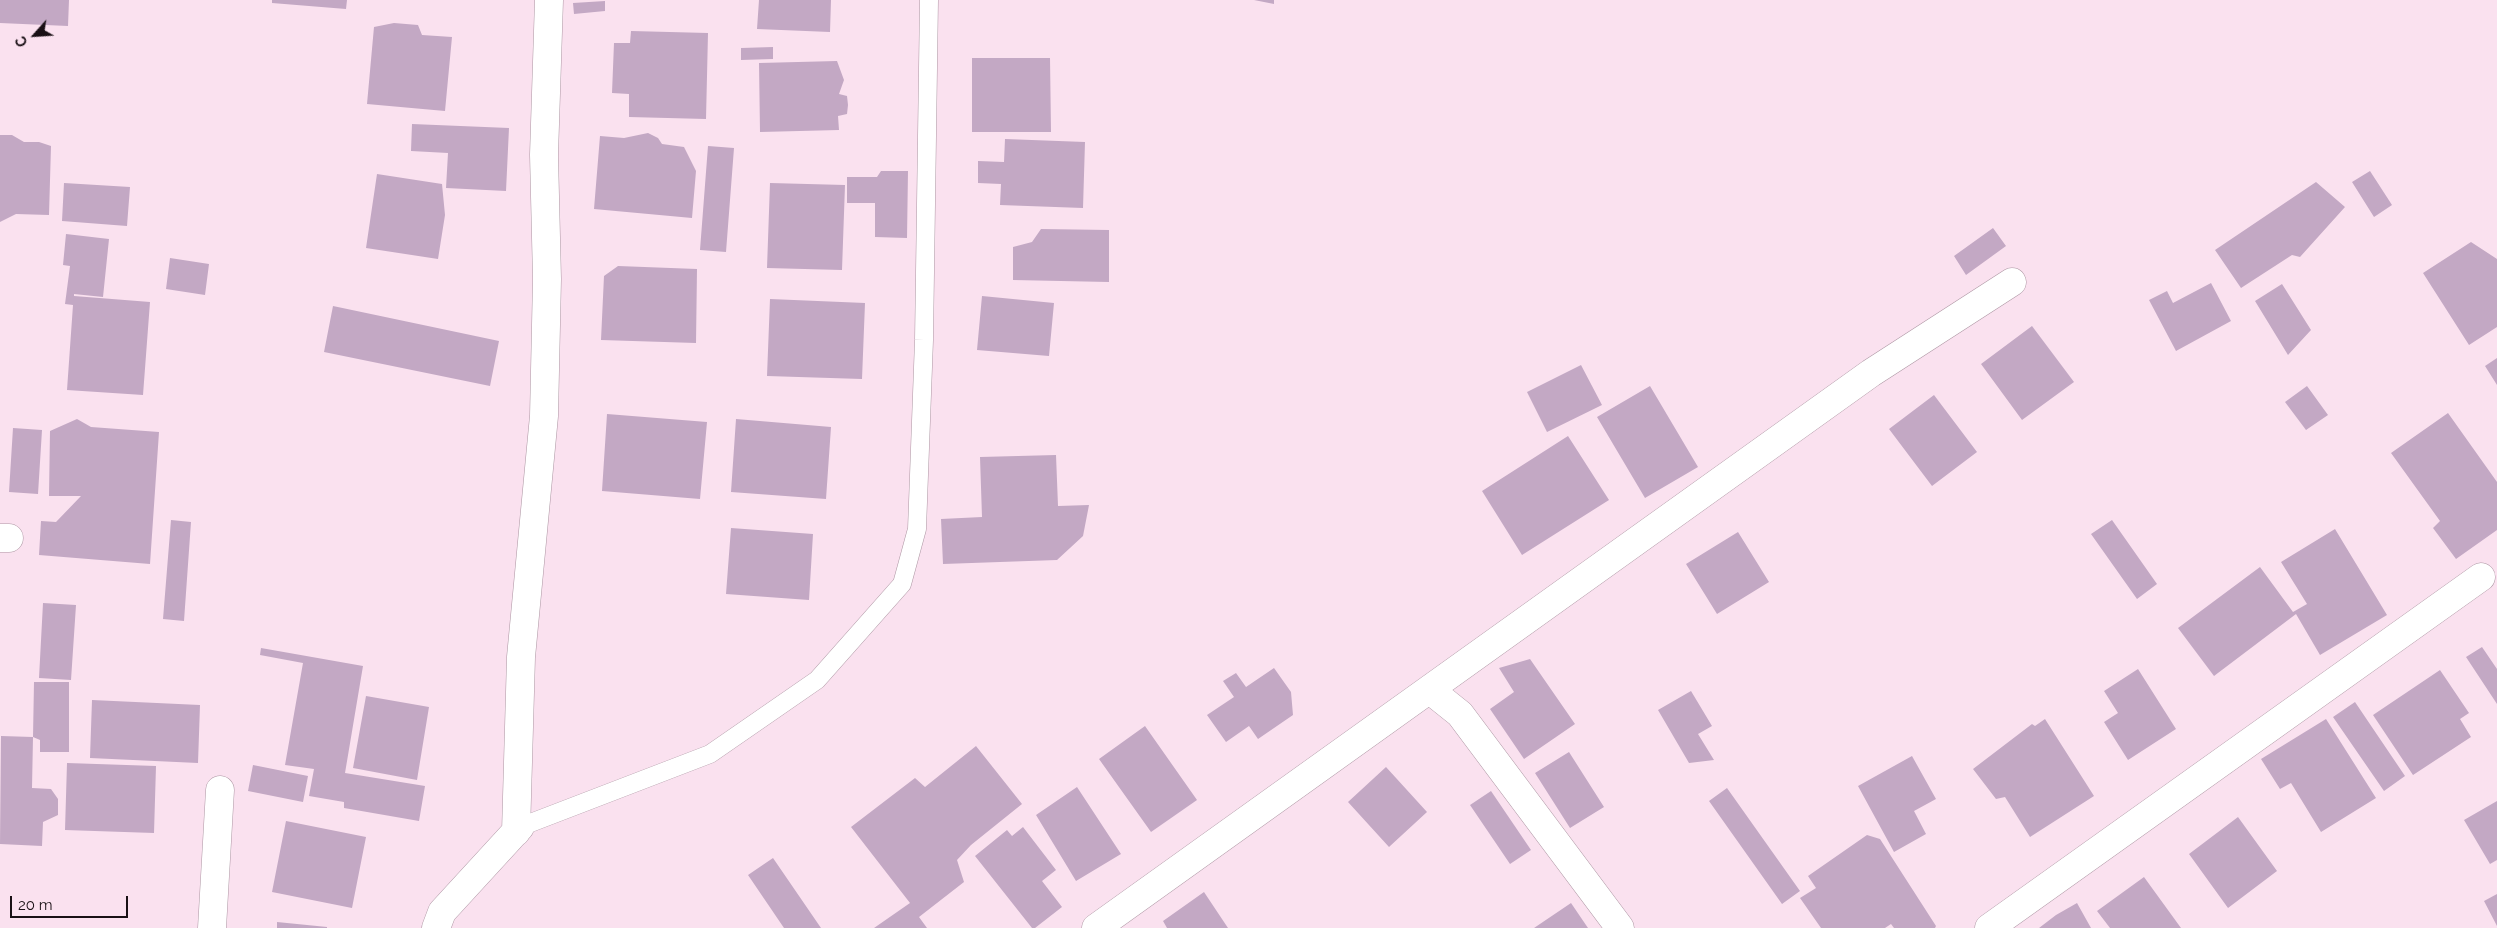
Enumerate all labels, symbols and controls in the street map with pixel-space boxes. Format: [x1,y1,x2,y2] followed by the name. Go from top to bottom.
[10,10,60,60] north arrow
[12,34,31,49] text: С
[12,886,130,918] scale bar
[18,896,53,914] text: 20 m

